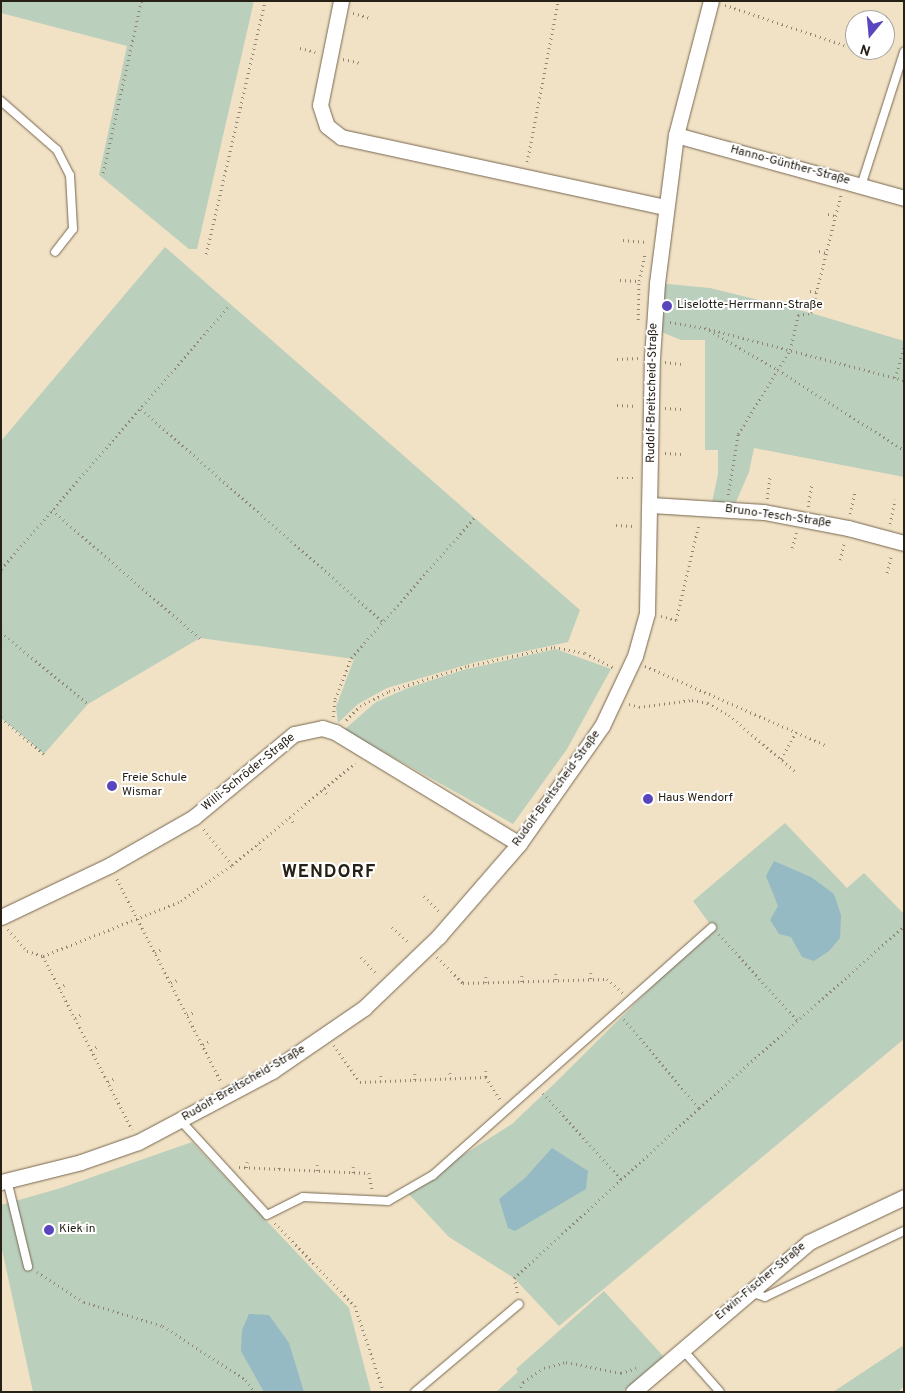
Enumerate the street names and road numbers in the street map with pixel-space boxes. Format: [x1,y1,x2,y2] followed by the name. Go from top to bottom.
[729,143,851,189] street label: Hanno-Günther-Straße
[645,323,661,463] street label: Rudolf-Breitscheid-Straße
[724,502,832,532] street label: Bruno-Tesch-Straße
[510,728,604,850] street label: Rudolf-Breitscheid-Straße
[199,731,299,815] street label: Willi-Schröder-Straße
[180,1043,308,1125] street label: Rudolf-Breitscheid-Straße
[713,1240,809,1324] street label: Erwin-Fischer-Straße

